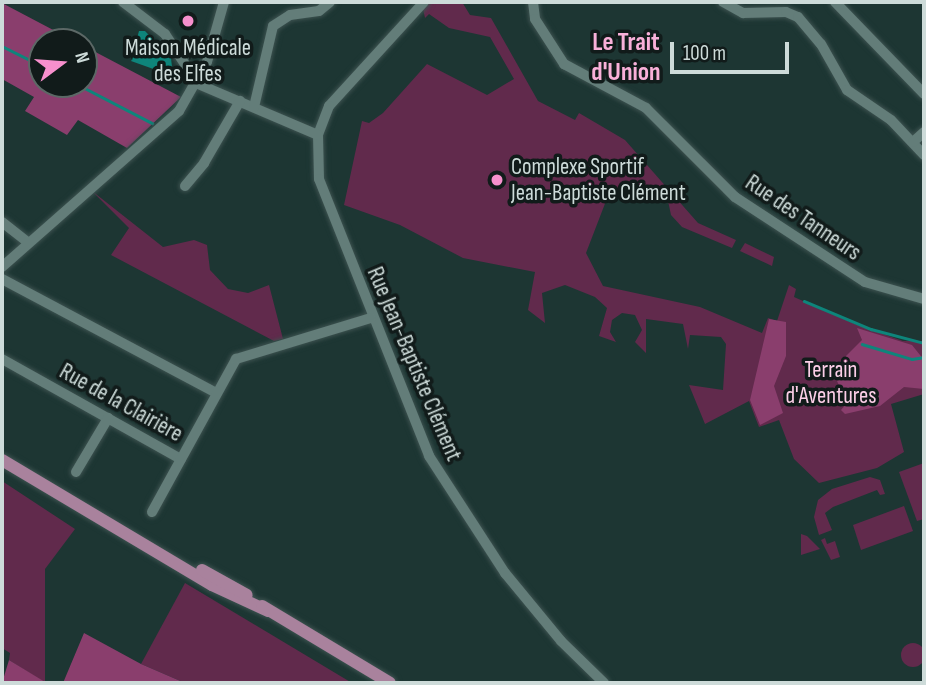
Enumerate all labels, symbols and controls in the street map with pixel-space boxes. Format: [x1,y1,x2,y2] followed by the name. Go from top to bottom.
[178,11,198,31] marker: Maison Médicale des Elfes
[591,27,661,88] district label: Le Trait d'Union
[28,28,98,98] north arrow
[674,28,793,72] scale bar
[125,34,251,88] place label: Maison Médicale des Elfes
[683,41,726,66] text: 100 m
[69,50,94,66] text: N
[511,153,686,207] place label: Complexe Sportif Jean-Baptiste Clément
[740,169,866,267] street label: Rue des Tanneurs
[489,172,505,188] marker: Complexe Sportif Jean-Baptiste Clément
[361,263,467,465] street label: Rue Jean-Baptiste Clément
[785,356,877,410] park label: Terrain d'Aventures
[55,358,187,448] street label: Rue de la Clairière

